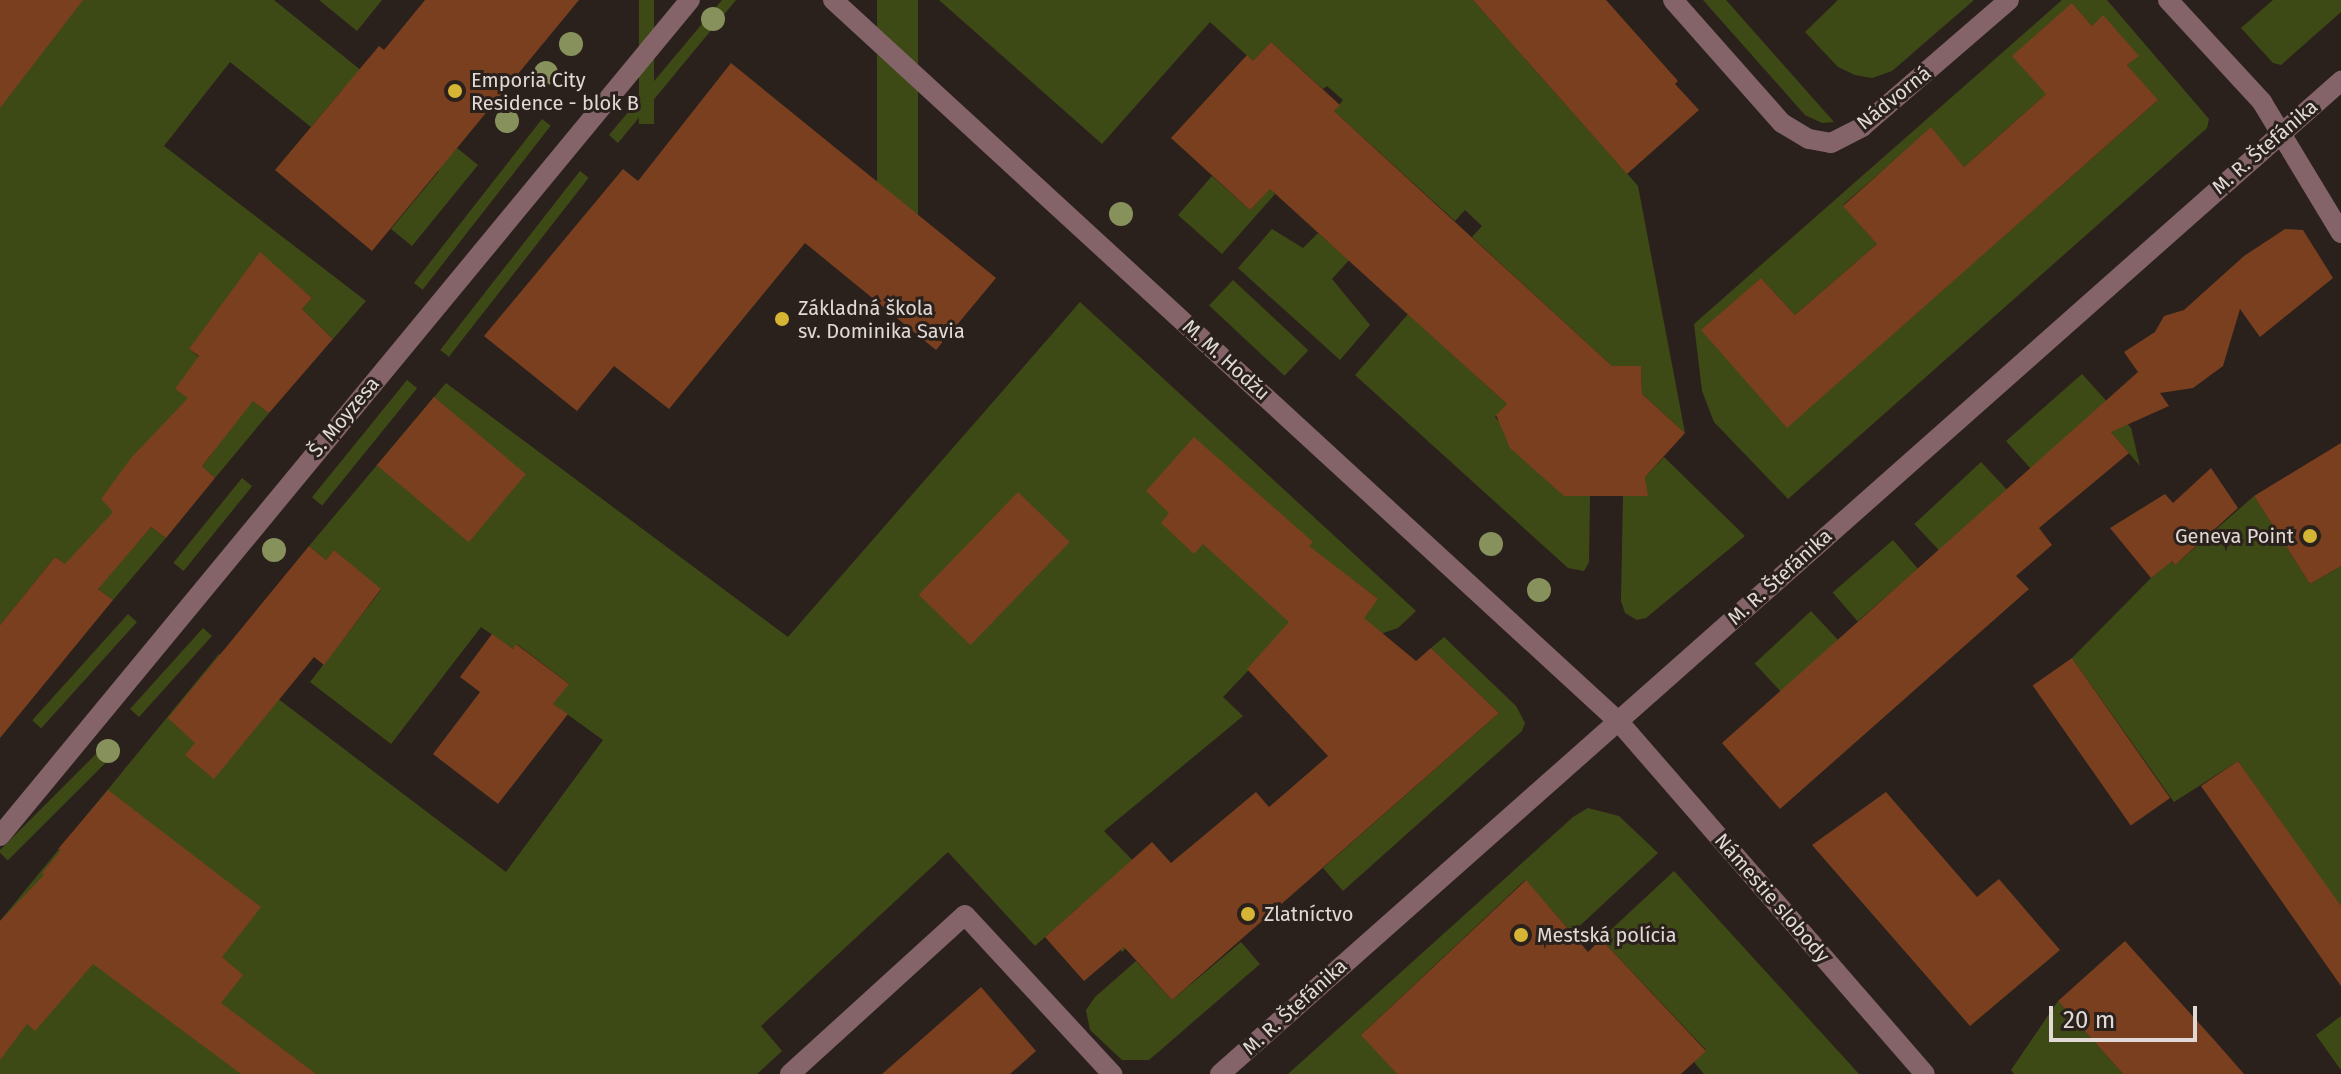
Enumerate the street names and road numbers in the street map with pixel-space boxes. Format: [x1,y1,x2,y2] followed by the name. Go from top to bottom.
[1852,61,1936,135] street label: Nádvorná
[2207,95,2323,199] street label: M. R. Štefánika
[1178,315,1274,405] street label: M. M. Hodžu
[303,372,385,462] street label: Š. Moyzesa
[1723,524,1837,630] street label: M. R. Štefánika
[1709,829,1835,967] street label: Námestie slobody
[1238,954,1352,1060] street label: M. R. Štefánika

